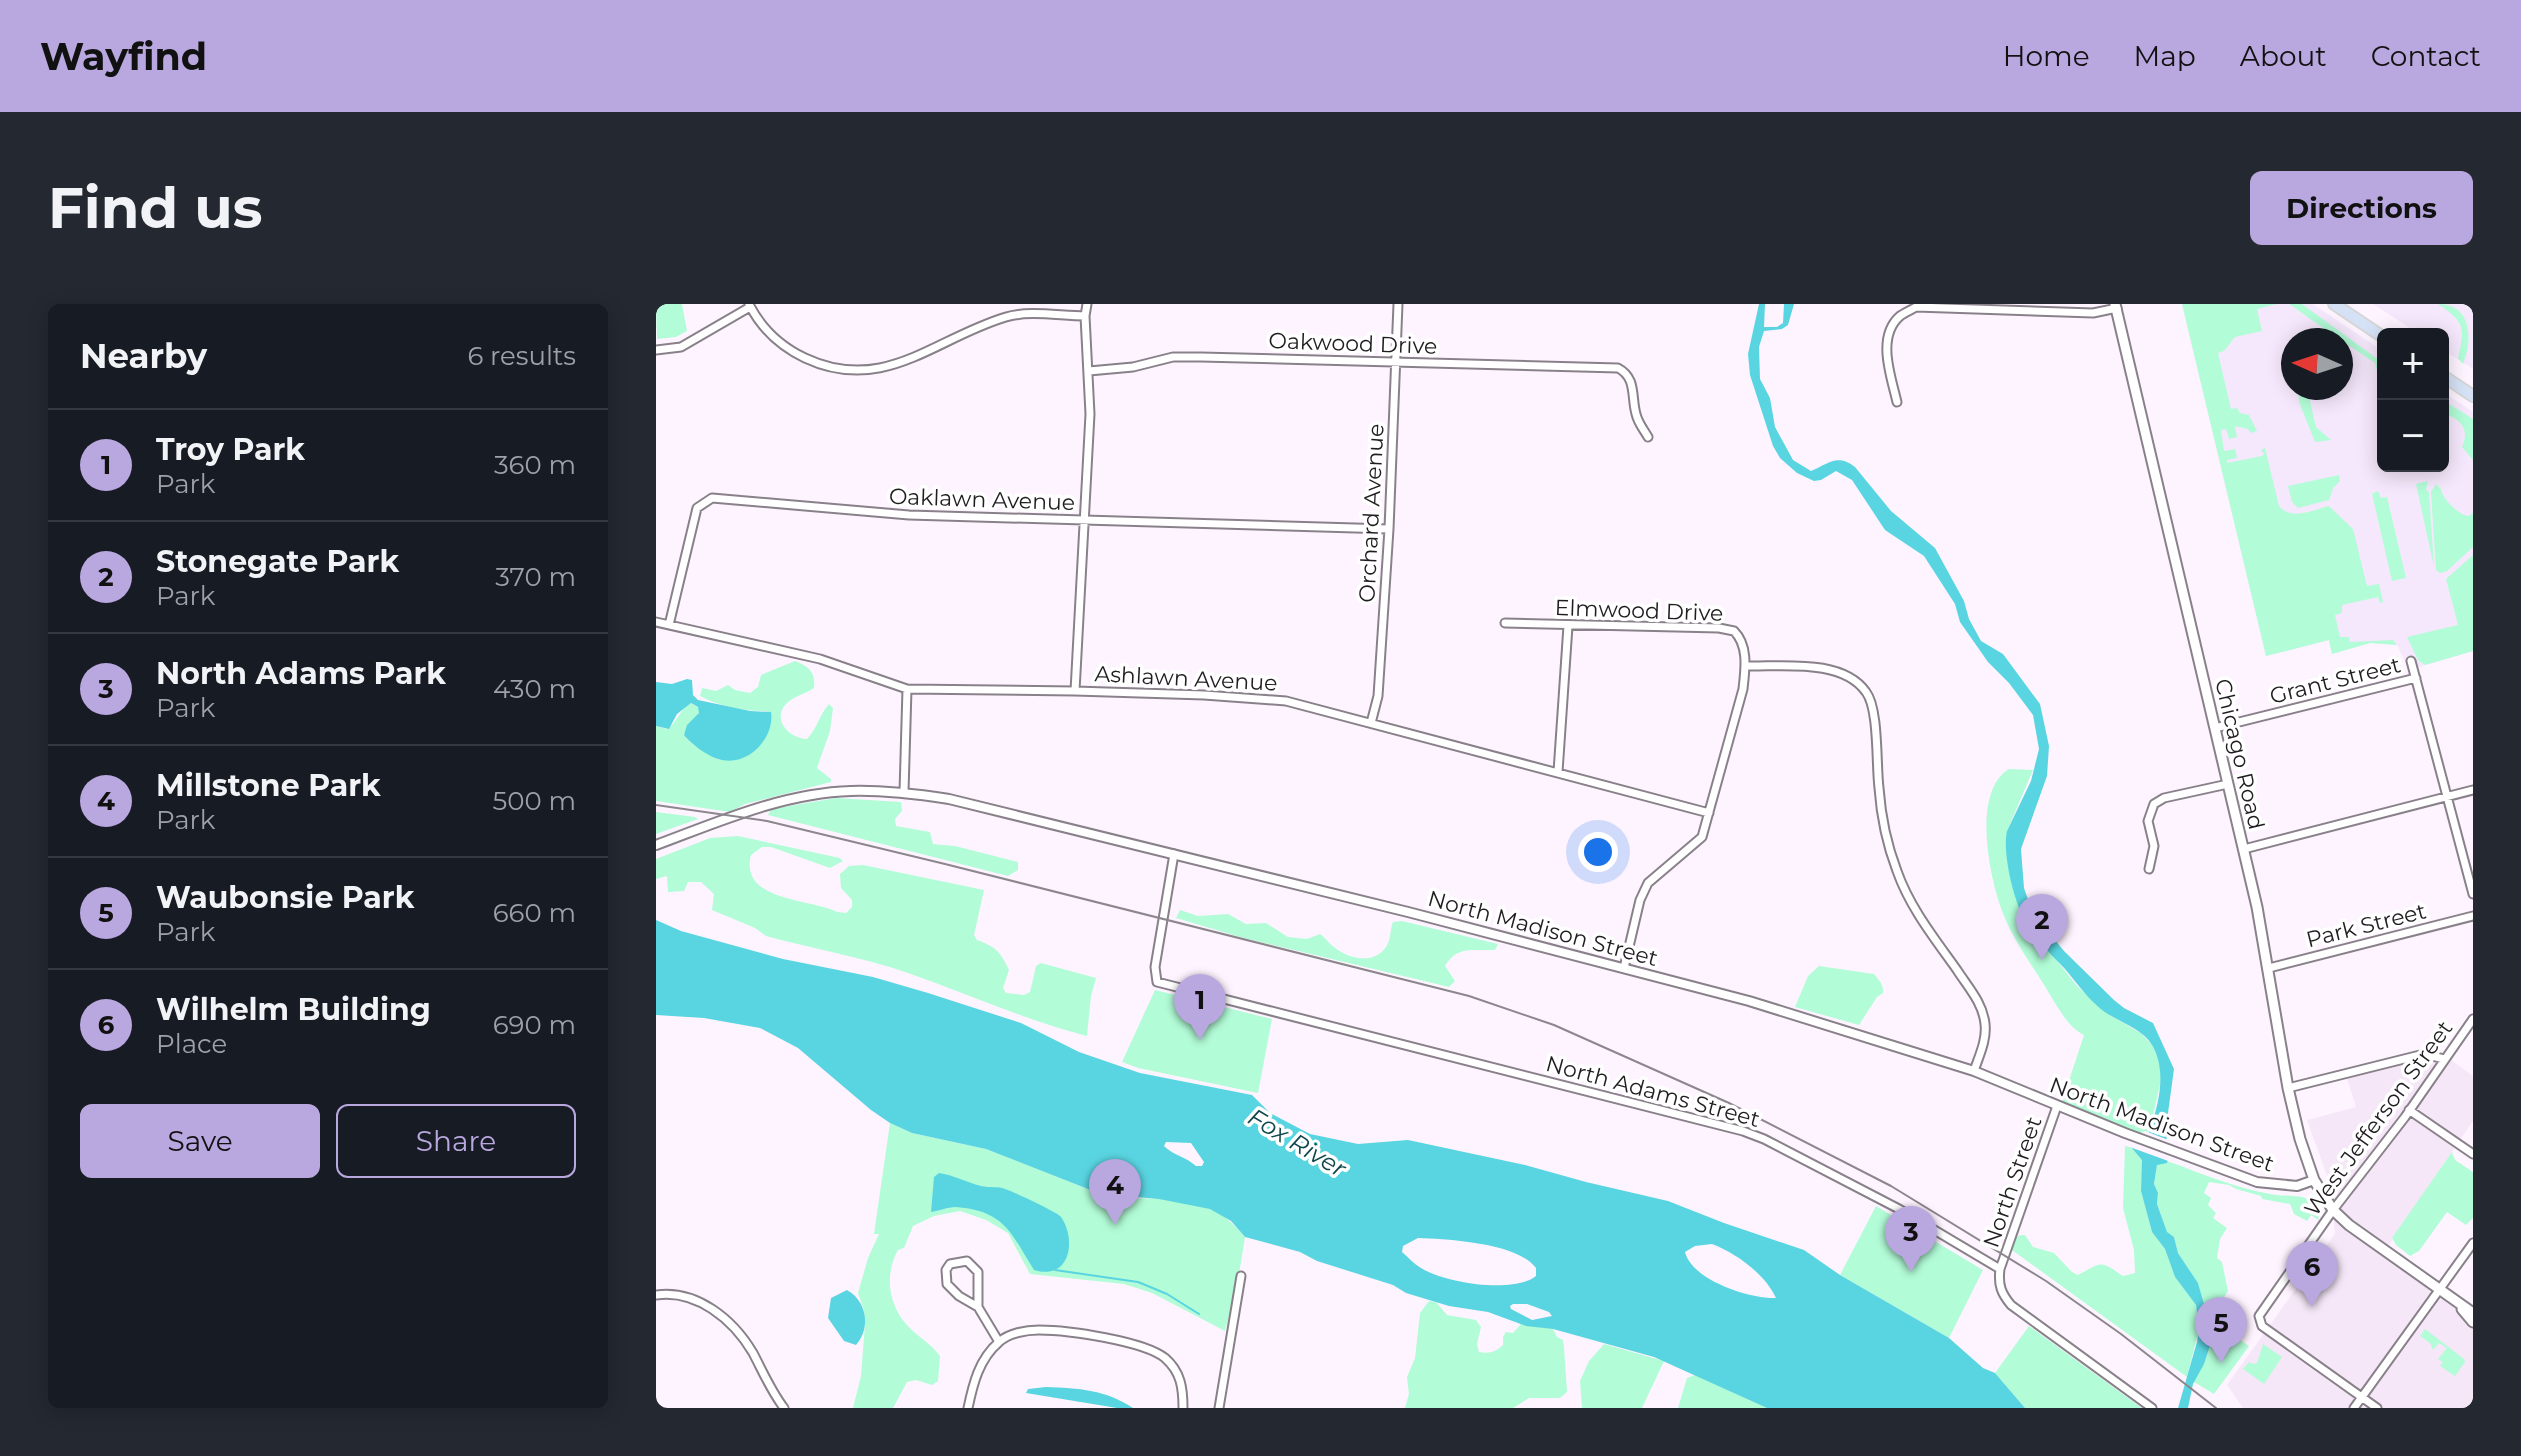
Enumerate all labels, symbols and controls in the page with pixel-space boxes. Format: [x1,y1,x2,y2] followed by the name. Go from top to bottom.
[40,33,207,80] text: Wayfind
[2003,39,2090,73] text: Home
[2134,39,2196,73] text: Map
[2240,39,2327,73] text: About
[2371,39,2481,73] text: Contact
[2250,171,2473,245] button: Directions
[48,174,262,242] text: Find us
[1268,327,1438,360] street label: Oakwood Drive
[2281,328,2353,400] north arrow
[2377,328,2449,472] map controls
[2377,328,2449,400] button: +
[80,335,207,377] text: Nearby
[467,340,576,372] text: 6 results
[2377,400,2449,472] button: −
[1353,423,1390,603] street label: Orchard Avenue
[156,431,305,468] text: Troy Park
[101,449,111,481] text: 1
[494,449,576,481] text: 360 m
[156,468,215,500] text: Park
[888,483,1076,516] street label: Oaklawn Avenue
[156,543,399,580] text: Stonegate Park
[98,561,114,593] text: 2
[495,561,576,593] text: 370 m
[156,580,215,612] text: Park
[1554,594,1724,627] street label: Elmwood Drive
[2267,651,2403,710] street label: Grant Street
[156,655,446,692] text: North Adams Park
[1094,660,1278,697] street label: Ashlawn Avenue
[98,673,114,705] text: 3
[493,673,576,705] text: 430 m
[2209,676,2270,832] street label: Chicago Road
[156,692,215,724] text: Park
[156,767,381,804] text: Millstone Park
[97,785,115,817] text: 4
[492,785,576,817] text: 500 m
[156,804,215,836] text: Park
[1578,832,1618,872] your location
[156,879,414,916] text: Waubonsie Park
[1425,885,1661,972] street label: North Madison Street
[2016,894,2068,960] pin: 2
[98,897,114,929] text: 5
[493,897,576,929] text: 660 m
[2303,898,2429,953] street label: Park Street
[156,916,215,948] text: Park
[1174,974,1226,1040] pin: 1
[156,991,431,1028] text: Wilhelm Building
[98,1009,114,1041] text: 6
[493,1009,576,1041] text: 690 m
[2298,1015,2458,1221] street label: West Jefferson Street
[156,1028,227,1060] text: Place
[1543,1050,1763,1133] street label: North Adams Street
[2046,1071,2278,1178] street label: North Madison Street
[1243,1102,1353,1184] water label: Fox River
[80,1104,320,1178] button: Save
[336,1104,576,1178] button: Share
[1977,1113,2048,1251] street label: North Street
[1089,1159,1141,1225] pin: 4
[1885,1206,1937,1272] pin: 3
[2286,1241,2338,1307] pin: 6
[2195,1297,2247,1363] pin: 5

